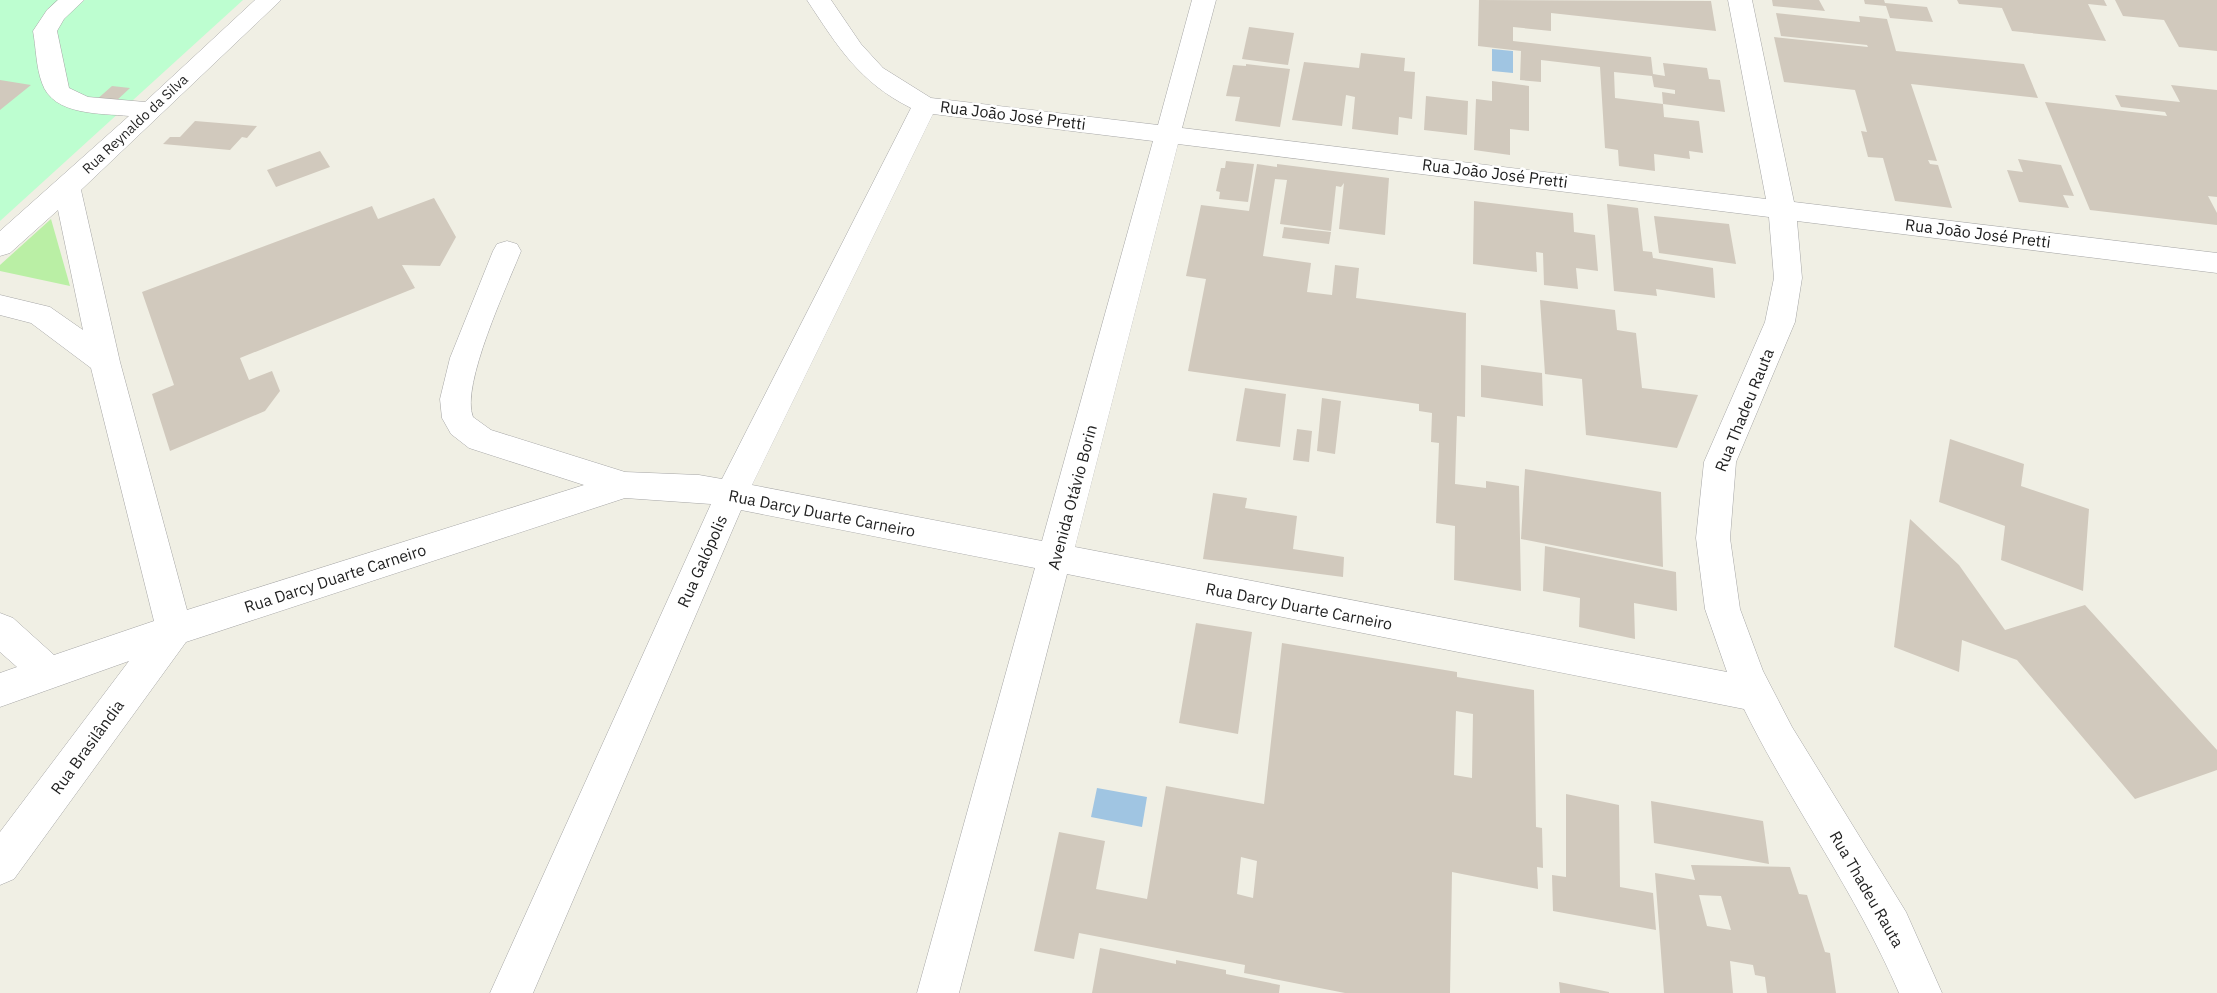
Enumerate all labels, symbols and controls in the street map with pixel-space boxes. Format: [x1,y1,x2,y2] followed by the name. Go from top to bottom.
[78,70,192,178] street label: Rua Reynaldo da Silva
[939,96,1087,134] street label: Rua João José Pretti
[1421,154,1569,192] street label: Rua João José Pretti
[1904,214,2052,252] street label: Rua João José Pretti
[1710,345,1778,475] street label: Rua Thadeu Rauta
[1043,422,1101,572] street label: Avenida Otávio Borin
[727,485,917,541] street label: Rua Darcy Duarte Carneiro
[673,512,731,610] street label: Rua Galópolis
[242,539,428,617] street label: Rua Darcy Duarte Carneiro
[1204,578,1394,634] street label: Rua Darcy Duarte Carneiro
[46,695,128,798] street label: Rua Brasilândia
[1826,827,1909,951] street label: Rua Thadeu Rauta

